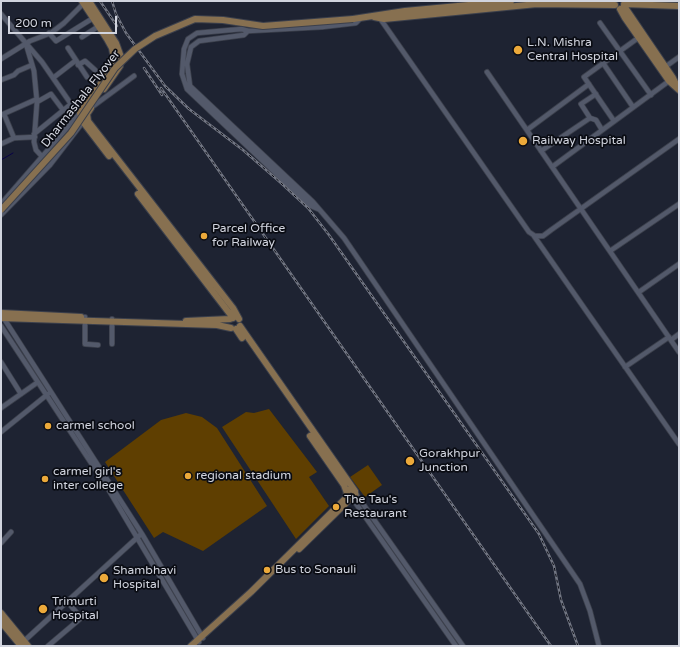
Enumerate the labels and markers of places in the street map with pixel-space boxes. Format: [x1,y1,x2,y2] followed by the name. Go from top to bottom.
[527,36,618,64] place label: L.N. Mishra Central Hospital
[512,44,524,56] marker: L.N. Mishra Central Hospital
[532,134,626,148] place label: Railway Hospital
[517,135,529,147] marker: Railway Hospital
[212,222,285,250] place label: Parcel Office for Railway
[199,231,209,241] marker: Parcel Office for Railway
[56,419,135,433] place label: carmel school
[43,421,53,431] marker: carmel school
[419,447,480,475] place label: Gorakhpur Junction
[404,455,416,467] marker: Gorakhpur Junction
[53,465,123,493] place label: carmel girl's inter college
[196,469,291,483] place label: regional stadium
[183,471,193,481] marker: regional stadium
[40,474,50,484] marker: carmel girl's inter college
[344,493,407,521] place label: The Tau's Restaurant
[331,502,341,512] marker: The Tau's Restaurant
[275,563,356,577] place label: Bus to Sonauli
[113,564,176,592] place label: Shambhavi Hospital
[262,565,272,575] marker: Bus to Sonauli
[98,572,110,584] marker: Shambhavi Hospital
[52,595,99,623] place label: Trimurti Hospital
[37,603,49,615] marker: Trimurti Hospital

